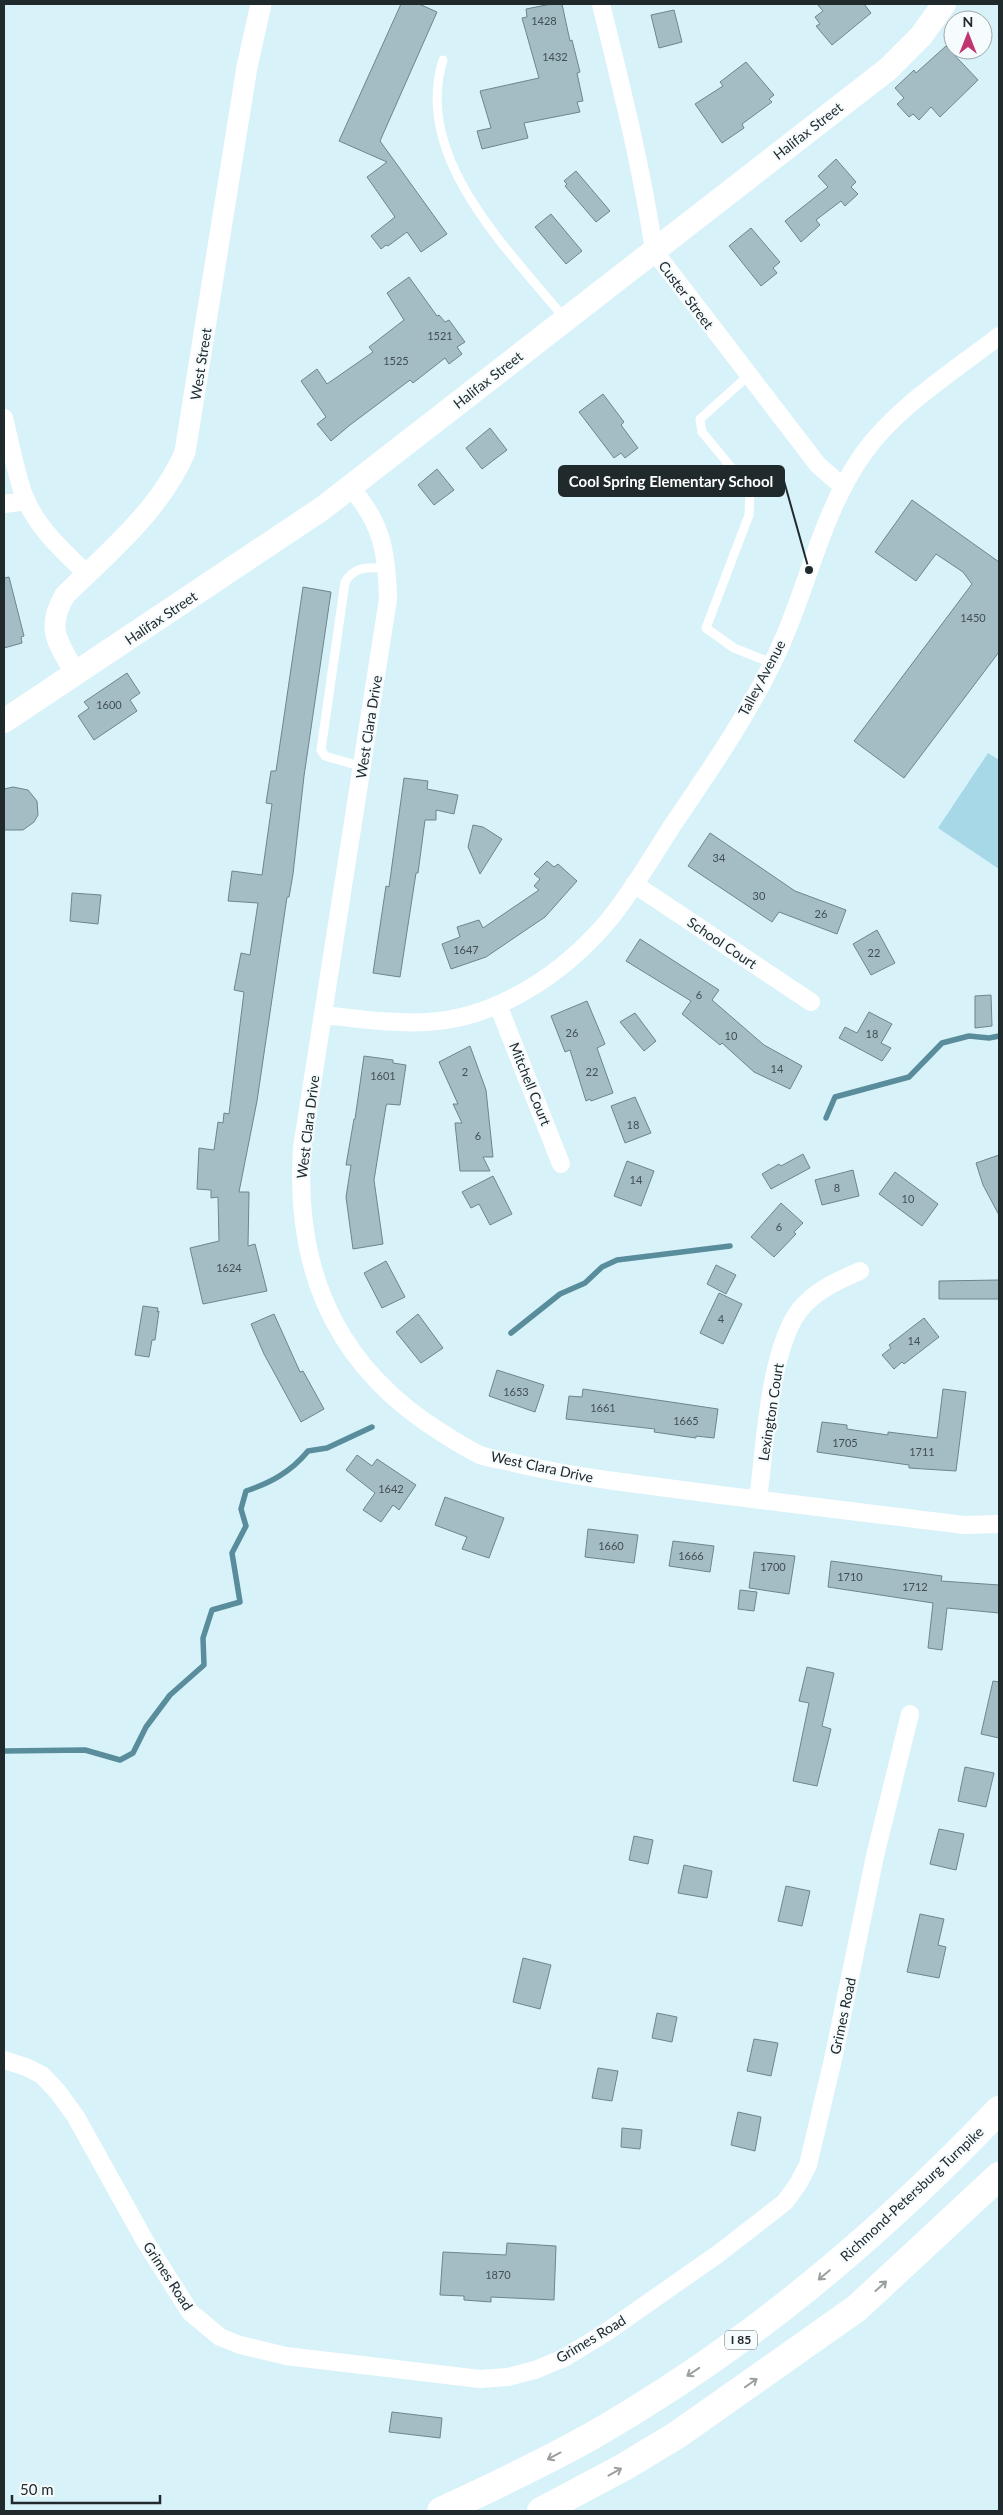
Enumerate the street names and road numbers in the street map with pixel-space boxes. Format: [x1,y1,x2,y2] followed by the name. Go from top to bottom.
[770,98,846,163] street label: Halifax Street
[655,257,717,332] street label: Custer Street
[186,327,215,401] street label: West Street
[450,347,526,412] street label: Halifax Street
[121,587,200,648] street label: Halifax Street
[734,637,789,719] street label: Talley Avenue
[352,674,385,780] street label: West Clara Drive
[684,913,760,972] street label: School Court
[506,1040,555,1128] street label: Mitchell Court
[293,1074,322,1180] street label: West Clara Drive
[754,1362,787,1462] street label: Lexington Court
[489,1447,595,1486] street label: West Clara Drive
[826,1976,859,2056] street label: Grimes Road
[837,2123,987,2264] street label: Richmond-Petersburg Turnpike
[140,2238,197,2313] street label: Grimes Road
[553,2311,629,2366] street label: Grimes Road
[725,2330,757,2350] road number: I 85

